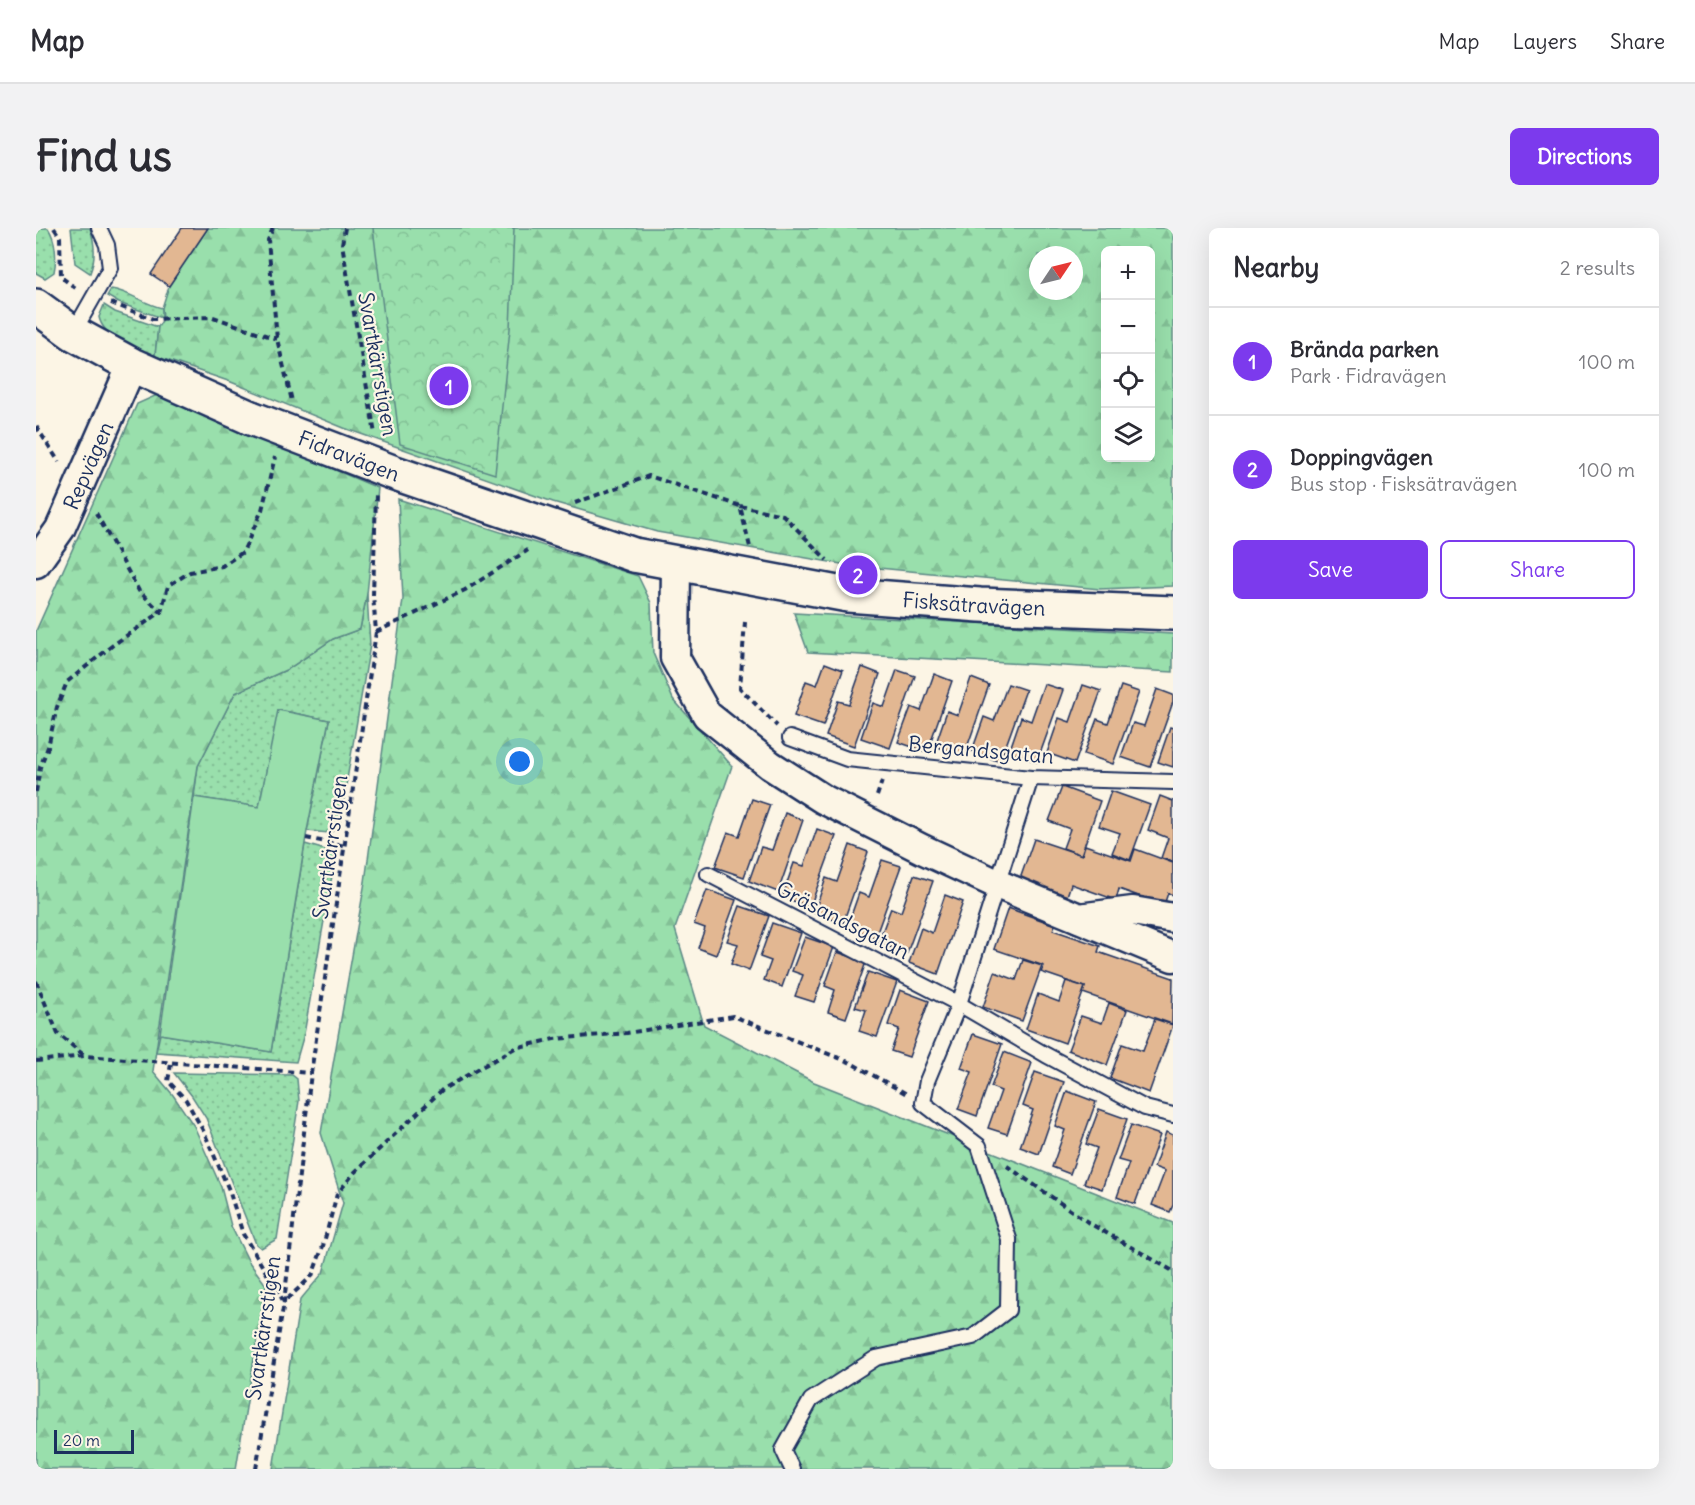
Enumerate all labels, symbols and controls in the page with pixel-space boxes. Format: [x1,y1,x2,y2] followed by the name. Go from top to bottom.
[30,23,84,59] text: Map
[1439,28,1479,55] text: Map
[1512,28,1577,55] text: Layers
[1610,28,1665,55] text: Share
[1510,128,1659,185] button: Directions
[36,130,172,182] text: Find us
[1029,246,1083,300] north arrow
[1101,246,1155,462] map controls
[1101,246,1155,300] button: +
[1233,251,1319,284] text: Nearby
[1560,255,1635,280] text: 2 results
[352,290,404,438] street label: Svartkärrstigen
[1101,300,1155,354] button: −
[1290,335,1439,363] text: Brända parken
[1249,349,1256,374] text: 1
[1578,349,1635,374] text: 100 m
[1101,354,1155,408] button: locate
[1290,363,1447,388] text: Park · Fidravägen
[430,364,468,408] pin: 1
[1101,408,1155,462] button: layers
[57,417,119,514] street label: Repvägen
[294,424,403,487] street label: Fidravägen
[1290,443,1433,471] text: Doppingvägen
[1247,457,1258,482] text: 2
[1578,457,1635,482] text: 100 m
[1290,471,1517,496] text: Bus stop · Fisksätravägen
[1233,540,1428,599] button: Save
[1440,540,1635,599] button: Share
[838,552,878,598] pin: 2
[902,586,1046,621] street label: Fisksätravägen
[907,730,1055,770] street label: Bergandsgatan
[505,747,534,776] your location
[307,773,353,921] street label: Svartkärrstigen
[772,875,914,965] street label: Gräsandsgatan
[240,1254,286,1402] street label: Svartkärrstigen
[54,1427,134,1454] scale bar
[63,1430,100,1450] text: 20 m

